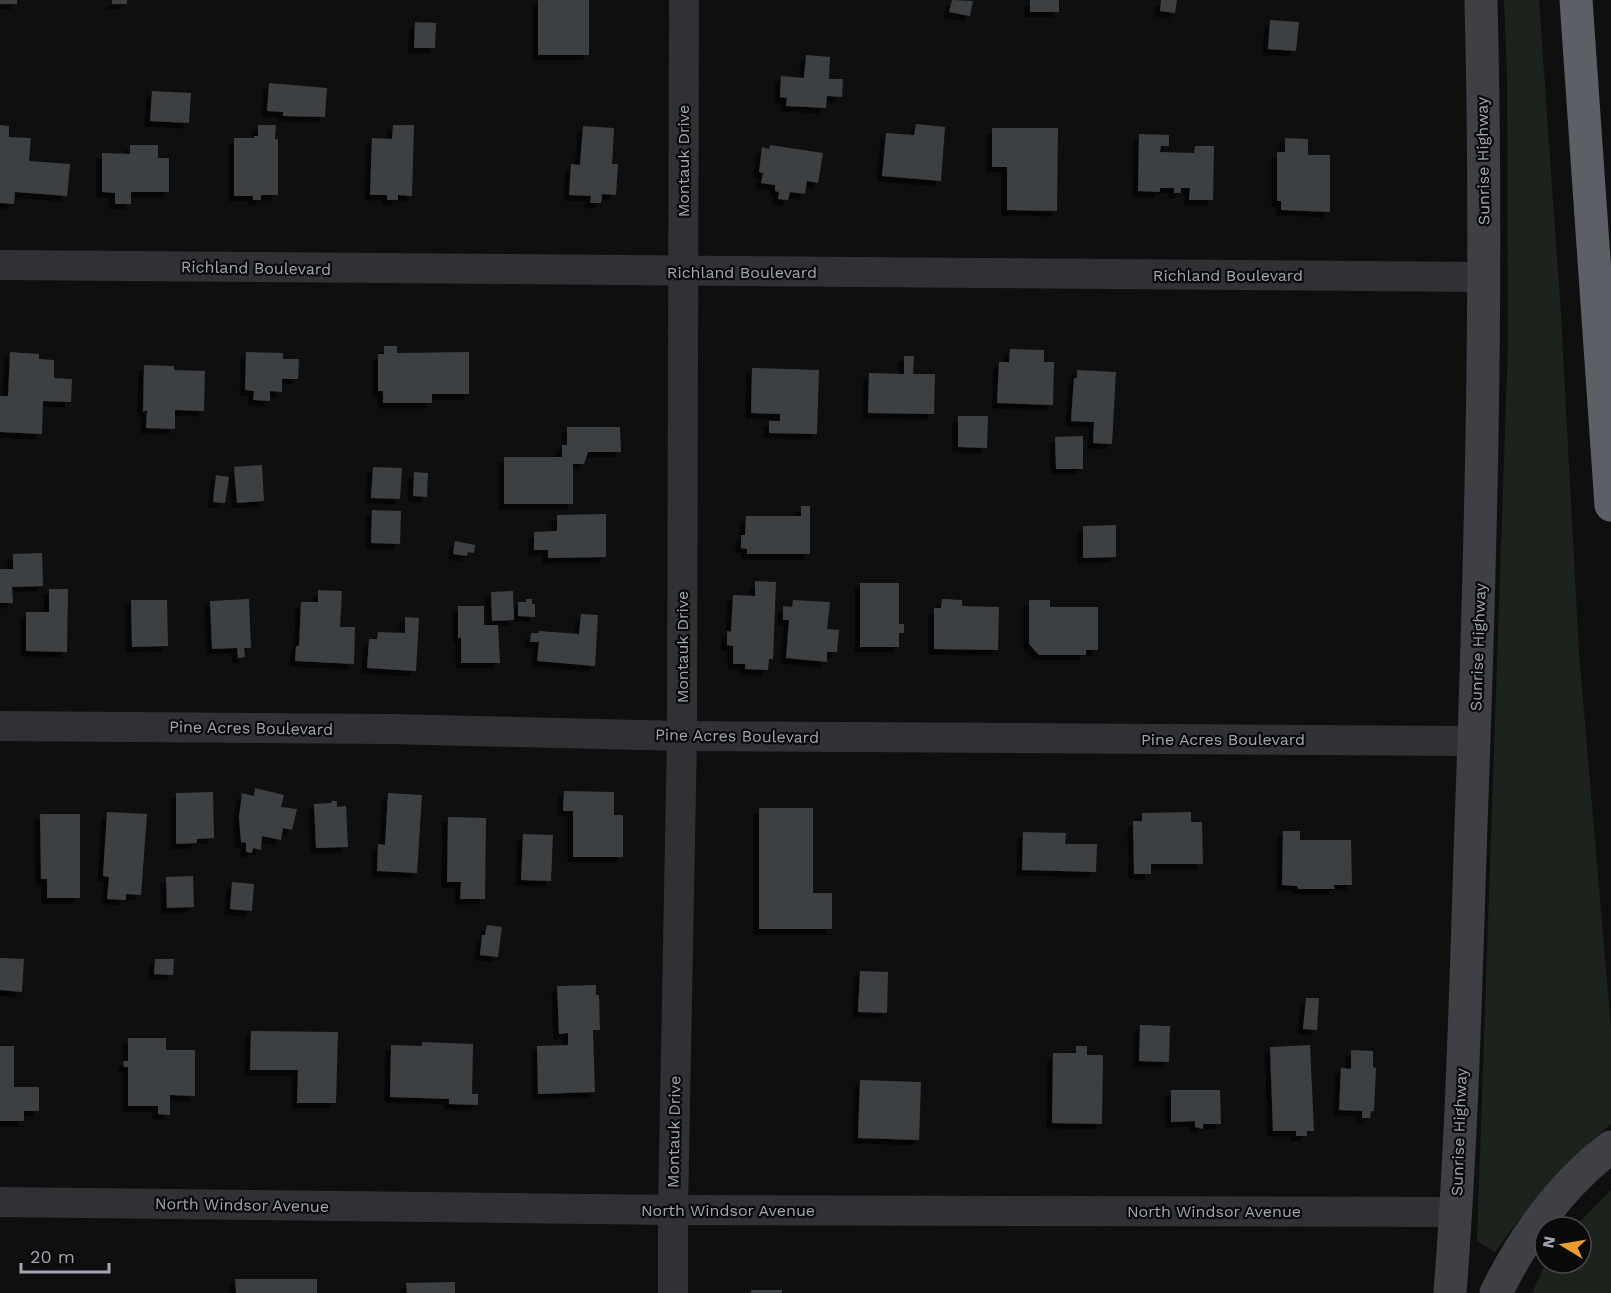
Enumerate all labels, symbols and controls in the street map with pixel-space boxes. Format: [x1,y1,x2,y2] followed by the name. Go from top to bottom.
[1472,96,1494,225] street label: Sunrise Highway
[674,105,693,217] street label: Montauk Drive
[181,257,331,279] street label: Richland Boulevard
[667,263,817,282] street label: Richland Boulevard
[1153,266,1303,285] street label: Richland Boulevard
[1466,582,1490,711] street label: Sunrise Highway
[673,591,692,703] street label: Montauk Drive
[169,717,333,739] street label: Pine Acres Boulevard
[655,725,819,747] street label: Pine Acres Boulevard
[1141,730,1305,749] street label: Pine Acres Boulevard
[1447,1067,1471,1196] street label: Sunrise Highway
[664,1076,684,1188] street label: Montauk Drive
[155,1194,329,1216] street label: North Windsor Avenue
[641,1201,815,1220] street label: North Windsor Avenue
[1127,1202,1301,1221] street label: North Windsor Avenue
[1533,1215,1593,1275] north arrow
[1538,1235,1559,1250] text: N
[21,1236,110,1274] scale bar
[30,1246,75,1267] text: 20 m

